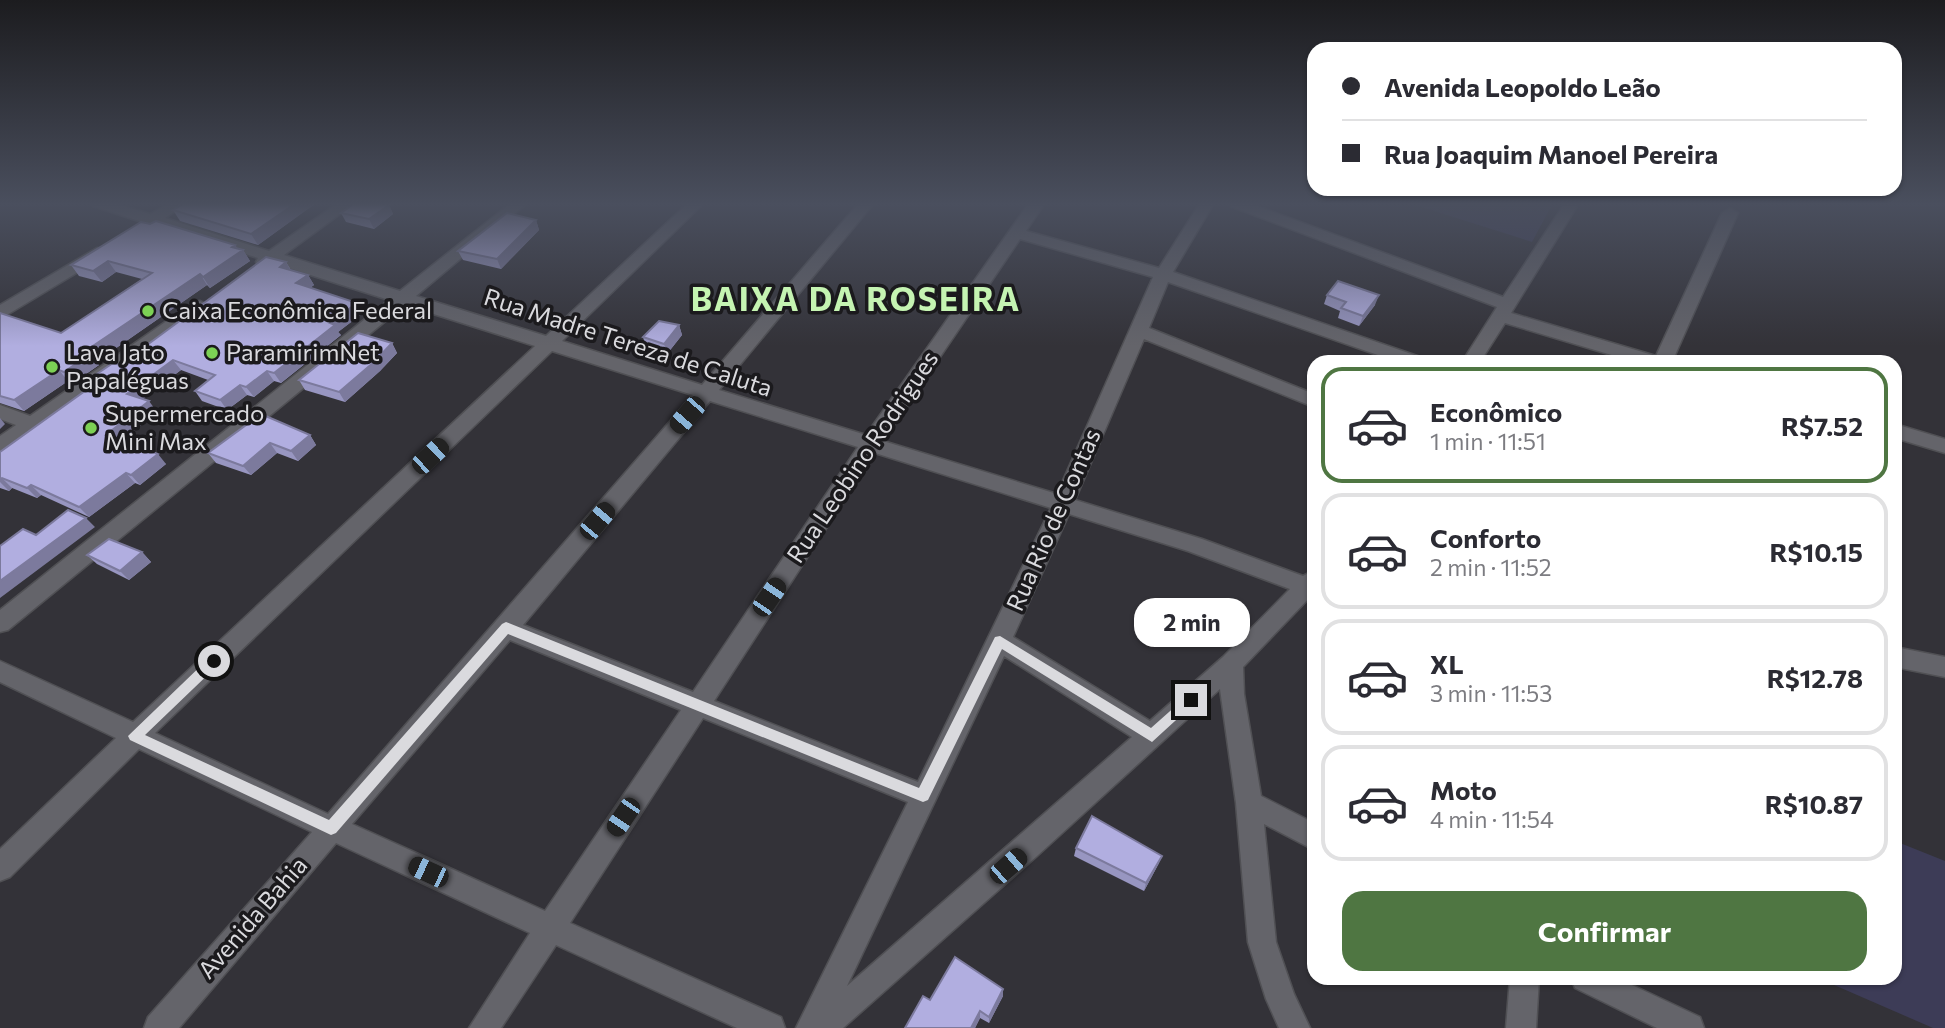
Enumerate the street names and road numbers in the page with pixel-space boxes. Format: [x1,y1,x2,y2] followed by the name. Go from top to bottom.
[481,281,776,402] street label: Rua Madre Tereza de Caluta
[780,345,944,568] street label: Rua Leobino Rodrigues
[999,424,1106,615] street label: Rua Rio de Contas
[191,850,313,984] street label: Avenida Bahia

